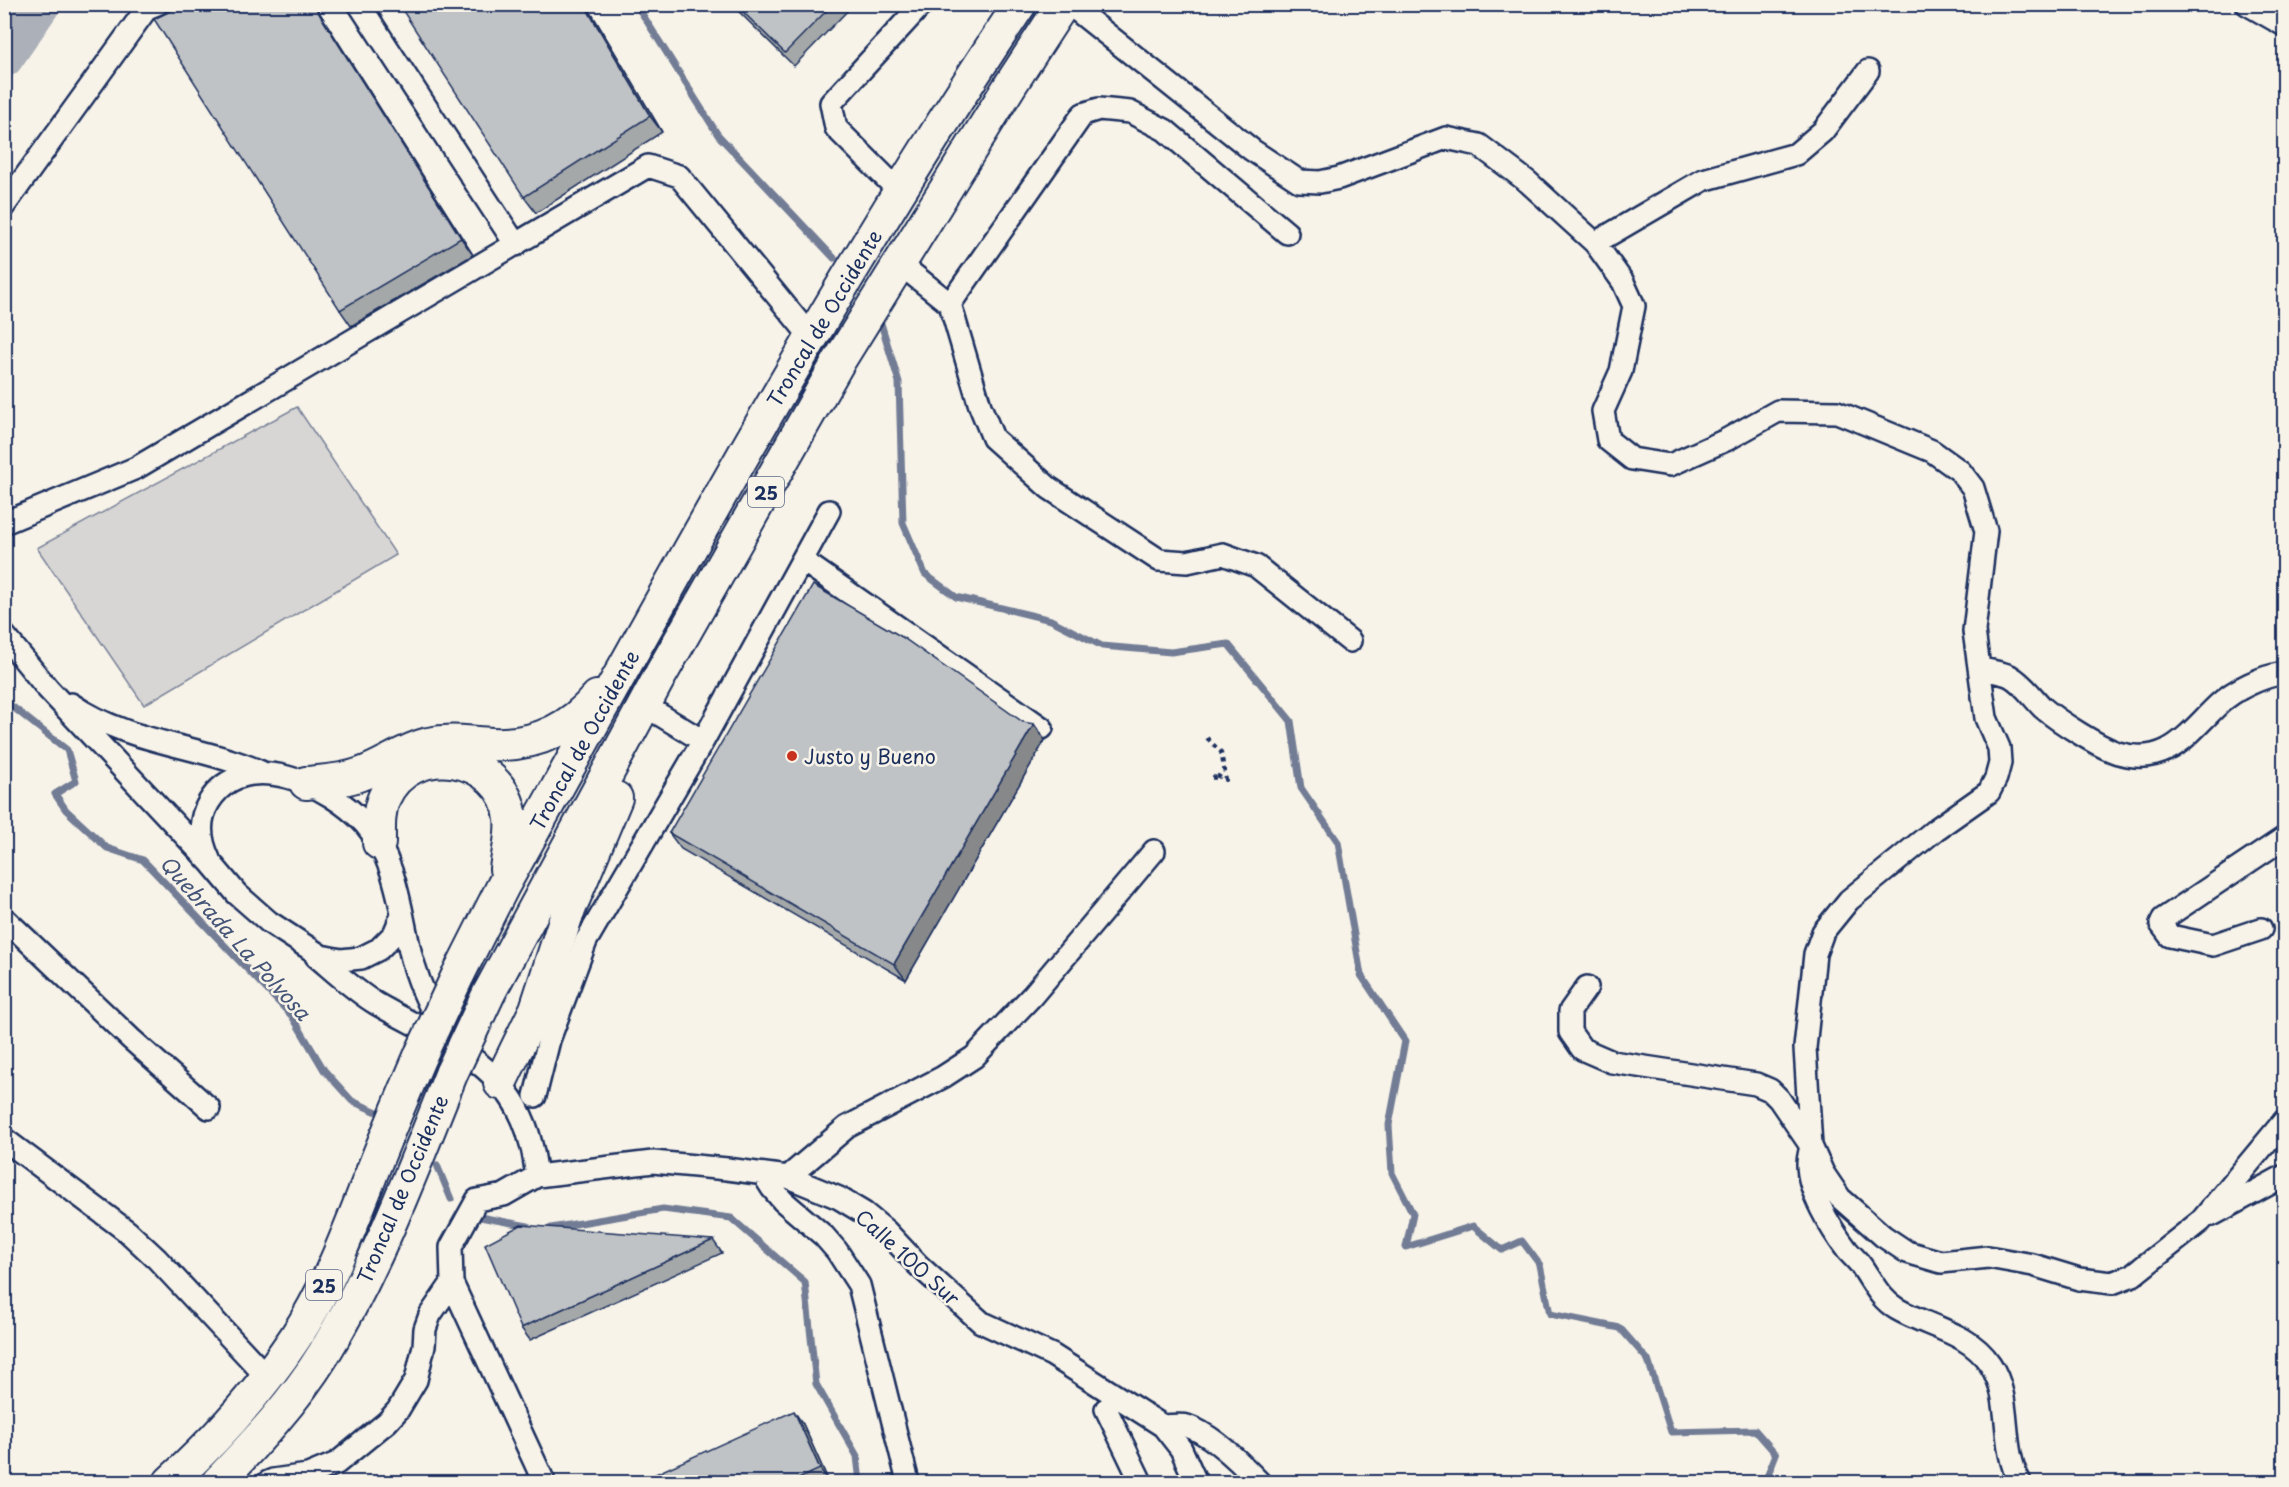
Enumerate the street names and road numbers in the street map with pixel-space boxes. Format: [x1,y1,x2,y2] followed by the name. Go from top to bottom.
[759,224,889,412] street label: Troncal de Occidente
[748,477,784,507] road number: 25
[522,644,646,836] street label: Troncal de Occidente
[349,1090,455,1288] street label: Troncal de Occidente
[849,1202,967,1313] street label: Calle 100 Sur
[306,1270,342,1300] road number: 25

